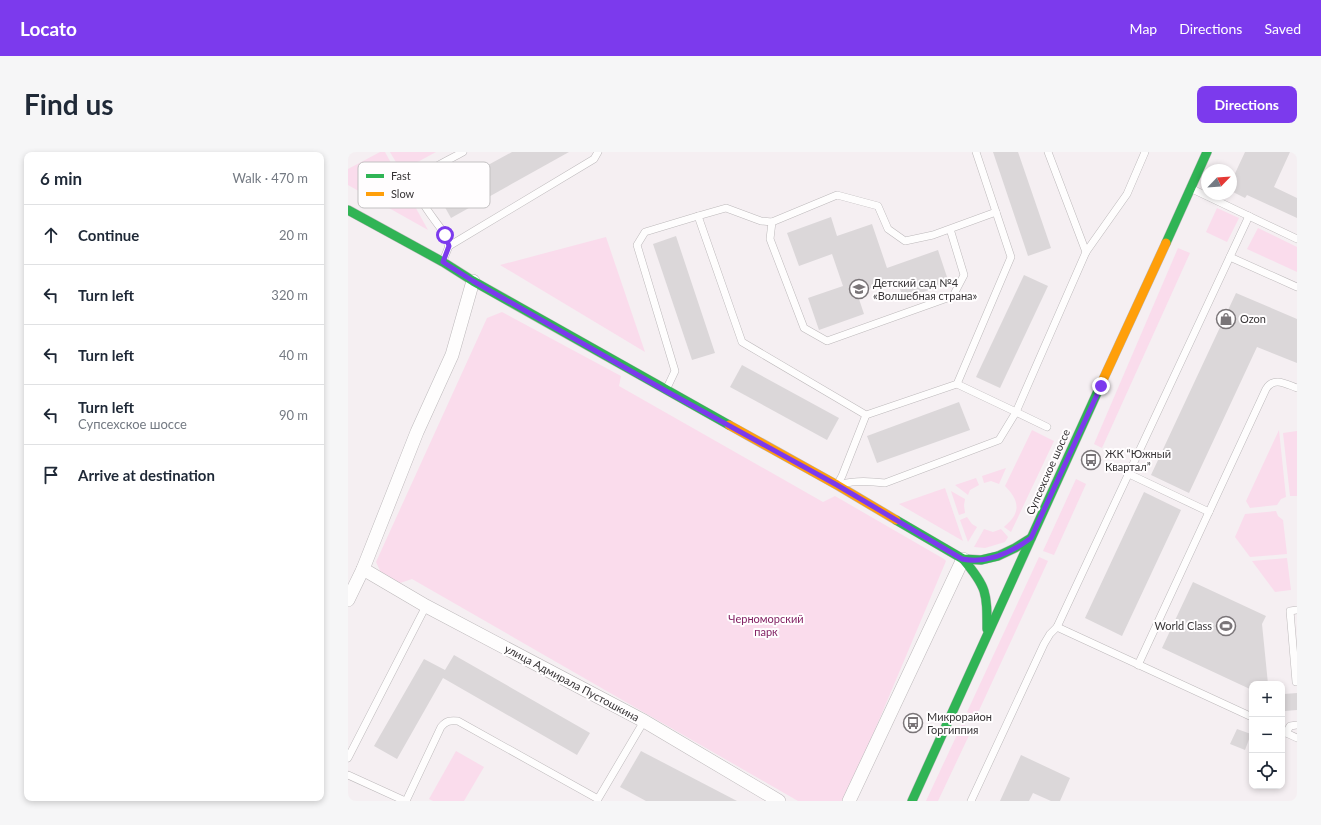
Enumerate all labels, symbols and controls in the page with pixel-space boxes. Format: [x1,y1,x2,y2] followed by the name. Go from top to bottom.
[20,17,77,40] text: Locato
[1130,20,1157,37] text: Map
[1179,20,1242,37] text: Directions
[1264,20,1301,37] text: Saved
[1197,86,1297,123] button: Directions
[24,87,114,121] text: Find us
[358,162,490,208] legend
[1201,164,1237,200] north arrow
[40,168,82,189] text: 6 min
[391,169,411,182] text: Fast
[232,170,308,186] text: Walk · 470 m
[391,187,415,200] text: Slow
[40,224,62,246] icon: ahead
[78,226,139,244] text: Continue
[436,226,454,244] route start
[279,227,308,243] text: 20 m
[873,276,978,302] place label: Детский сад №4 «Волшебная страна»
[848,278,870,300] school or university icon: Детский сад №4 «Волшебная страна»
[40,284,62,306] icon: left
[78,286,134,304] text: Turn left
[271,287,308,303] text: 320 m
[1215,308,1237,330] shop icon: Ozon
[1240,312,1266,325] place label: Ozon
[40,344,62,366] icon: left
[78,346,134,364] text: Turn left
[279,347,308,363] text: 40 m
[1092,377,1110,395] route end
[78,398,134,416] text: Turn left
[40,404,62,426] icon: left
[279,407,308,423] text: 90 m
[78,416,187,432] text: Супсехское шоссе
[1023,427,1072,517] street label: Супсехское шоссе
[1105,447,1171,473] place label: ЖК “Южный Квартал”
[1080,449,1102,471] bus stop icon: ЖК “Южный Квартал”
[40,464,62,486] icon: arrive
[78,466,215,484] text: Arrive at destination
[728,612,804,638] park label: Черноморский парк
[1215,615,1237,637] sports icon: World Class
[1154,619,1212,632] place label: World Class
[503,641,642,724] street label: улица Адмирала Пустошкина
[1249,681,1285,789] map controls
[1249,681,1285,717] button: +
[927,710,992,736] place label: Микрорайон Горгиппия
[902,712,924,734] bus stop icon: Микрорайон Горгиппия
[1249,717,1285,753] button: −
[1249,753,1285,789] button: locate

